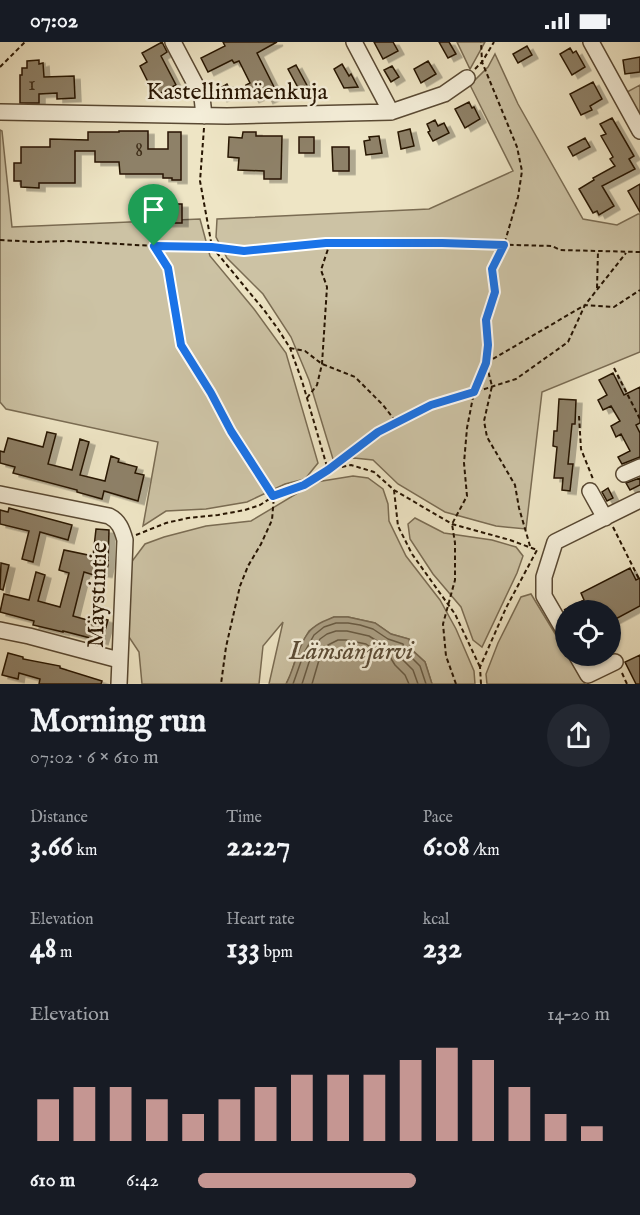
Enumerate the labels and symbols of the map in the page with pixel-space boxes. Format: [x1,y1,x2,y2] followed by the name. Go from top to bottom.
[28,71,36,98] house number: 1
[146,77,329,108] street label: Kastellinmäenkuja
[135,137,143,164] house number: 8
[128,184,179,246] pin
[81,542,115,648] street label: Mäystintie
[288,635,415,668] water label: Lämsänjärvi

